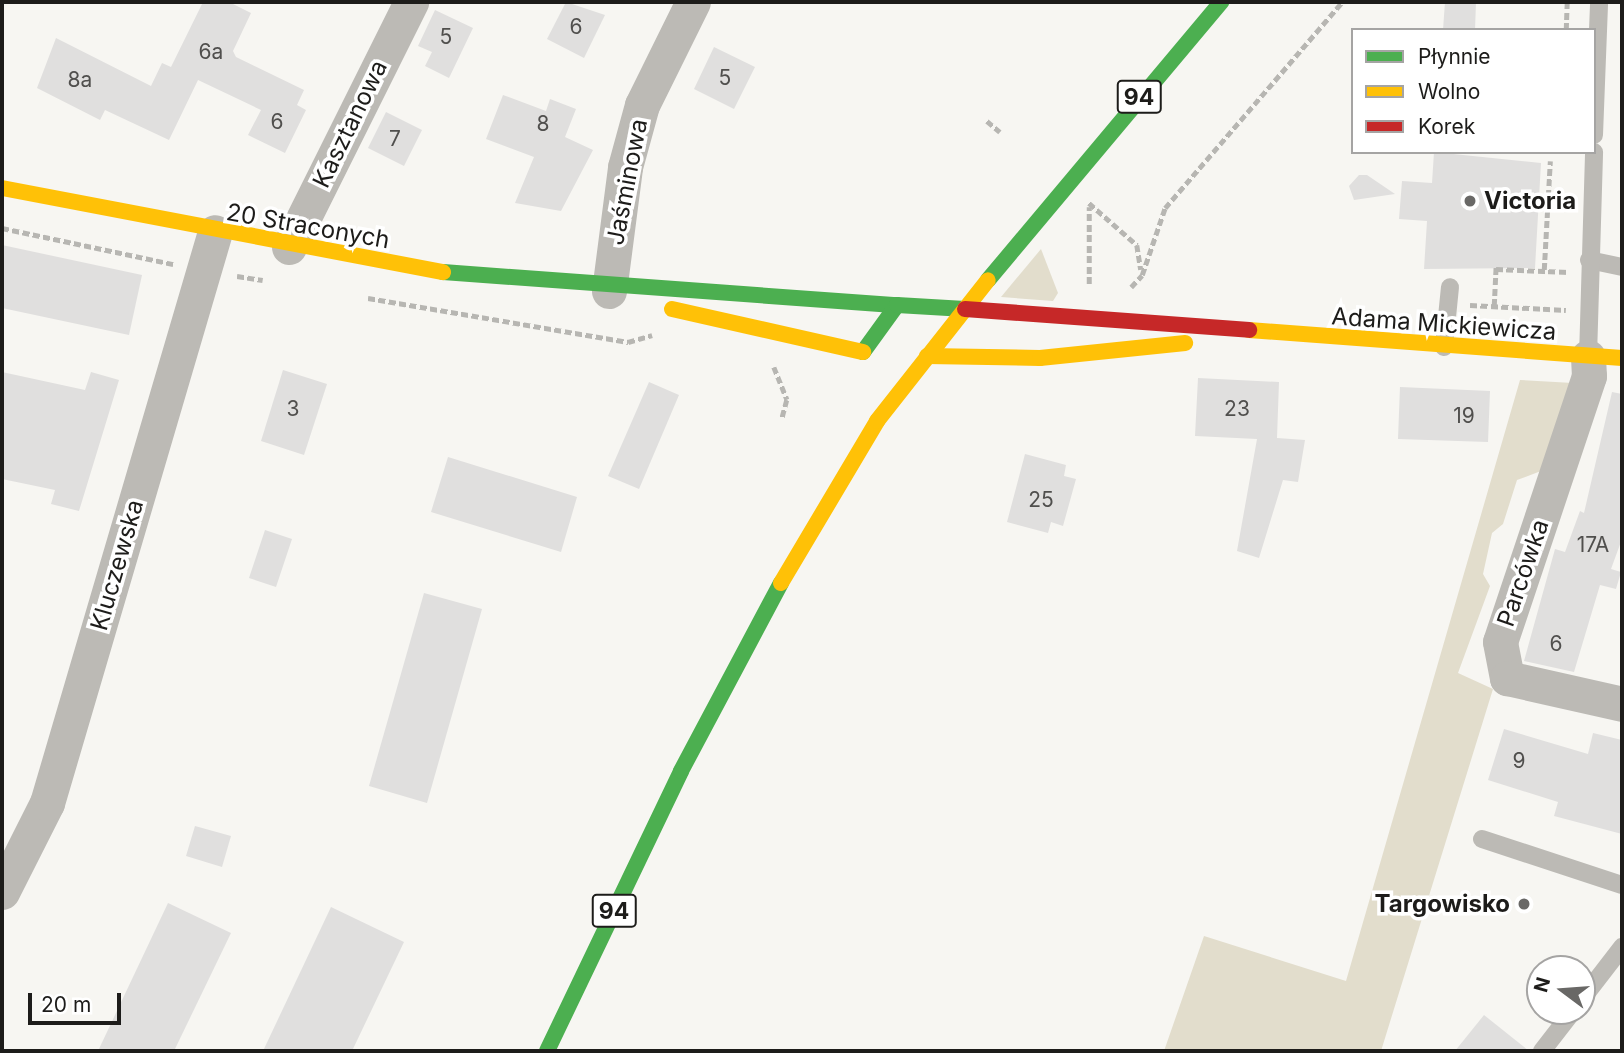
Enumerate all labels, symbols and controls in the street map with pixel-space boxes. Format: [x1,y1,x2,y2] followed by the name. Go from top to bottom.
[569,14,583,40] house number: 6
[440,24,452,50] house number: 5
[1351,28,1596,154] legend
[199,39,223,65] house number: 6a
[1418,44,1491,69] text: Płynnie
[307,56,393,192] street label: Kasztanowa
[719,65,731,91] house number: 5
[68,67,92,93] house number: 8a
[1116,78,1162,116] road number: 94
[1418,79,1480,104] text: Wolno
[270,109,284,135] house number: 6
[537,111,549,137] house number: 8
[1418,114,1475,139] text: Korek
[601,116,653,248] street label: Jaśminowa
[389,126,401,152] house number: 7
[1484,187,1576,215] place label: Victoria
[1462,193,1478,209] marker: Victoria
[224,197,392,255] street label: 20 Straconych
[1331,302,1557,346] street label: Adama Mickiewicza
[287,396,299,422] house number: 3
[1224,396,1250,422] house number: 23
[1453,403,1475,429] house number: 19
[1028,487,1054,513] house number: 25
[85,496,149,634] street label: Kluczewska
[1491,516,1555,630] street label: Parcówka
[1577,532,1609,558] house number: 17A
[1549,631,1563,657] house number: 6
[1512,748,1526,774] house number: 9
[1375,890,1510,918] place label: Targowisko
[591,891,637,930] road number: 94
[1516,896,1532,912] marker: Targowisko
[1526,955,1596,1025] north arrow
[1529,975,1555,995] text: N
[32,979,124,1023] scale bar
[41,992,91,1017] text: 20 m

